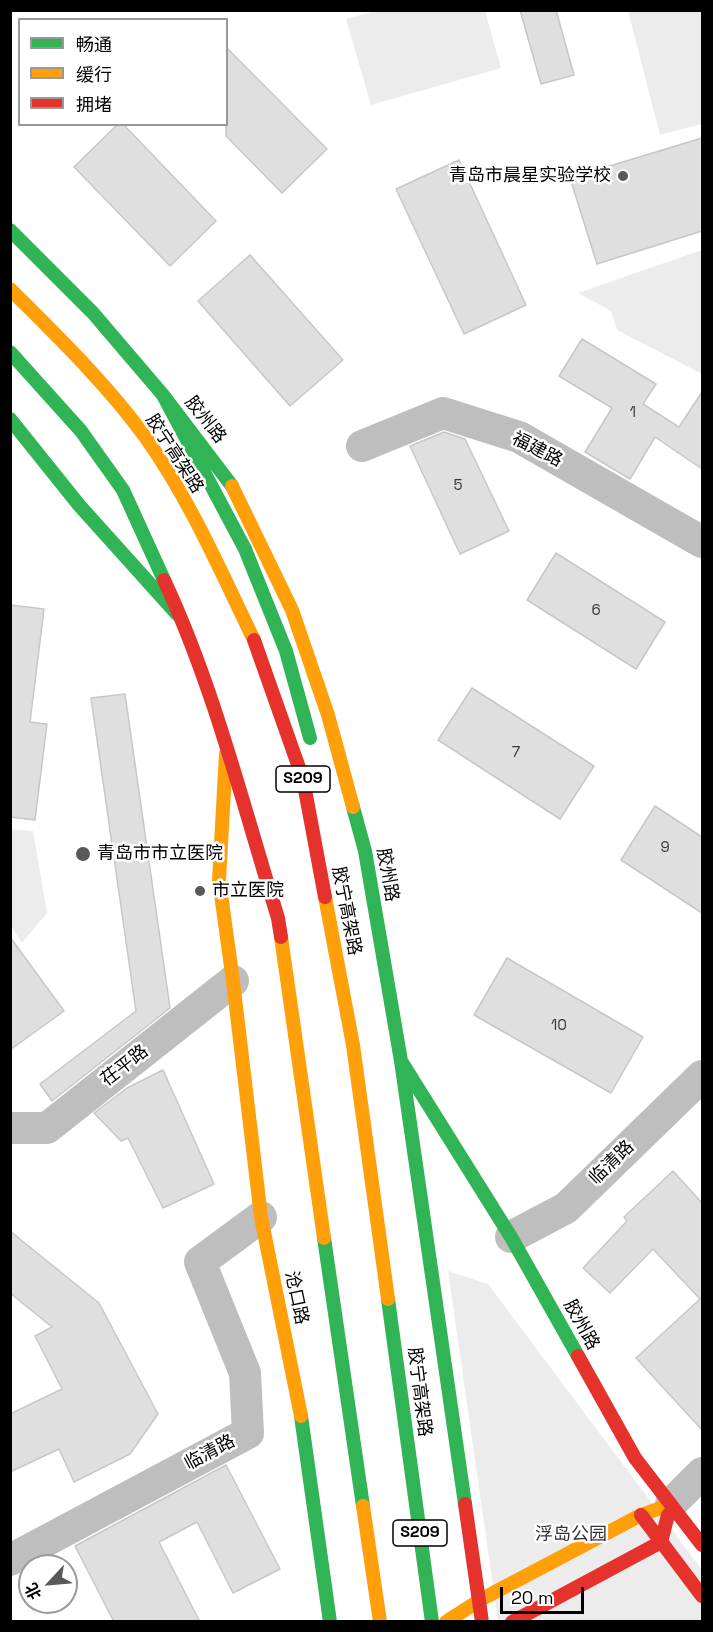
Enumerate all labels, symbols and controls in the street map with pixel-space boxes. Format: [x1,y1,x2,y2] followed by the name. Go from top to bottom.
[18,18,228,126] legend
[76,33,112,56] text: 畅通
[76,63,112,86] text: 缓行
[76,93,112,116] text: 拥堵
[449,165,611,187] place label: 青岛市晨星实验学校
[616,169,630,183] marker: 青岛市晨星实验学校
[180,392,230,448] street label: 胶州路
[630,404,636,422] house number: 1
[140,410,208,498] street label: 胶宁高架路
[508,428,566,472] street label: 福建路
[454,477,462,495] house number: 5
[591,602,601,620] house number: 6
[512,744,520,762] house number: 7
[276,766,330,792] road number: S209
[660,839,670,857] house number: 9
[97,843,223,865] place label: 青岛市市立医院
[74,845,92,863] marker: 青岛市市立医院
[372,847,402,903] street label: 胶州路
[327,865,365,957] street label: 胶宁高架路
[212,880,284,902] place label: 市立医院
[193,884,207,898] marker: 市立医院
[551,1017,567,1035] house number: 10
[97,1041,153,1091] street label: 茌平路
[585,1136,639,1190] street label: 临清路
[280,1269,312,1327] street label: 沧口路
[558,1296,604,1354] street label: 胶州路
[403,1346,435,1438] street label: 胶宁高架路
[181,1431,239,1475] street label: 临清路
[393,1520,447,1546] road number: S209
[535,1524,607,1546] park label: 浮岛公园
[18,1554,78,1614] north arrow
[503,1575,587,1613] scale bar
[20,1579,46,1603] text: 北
[511,1586,554,1609] text: 20 m

